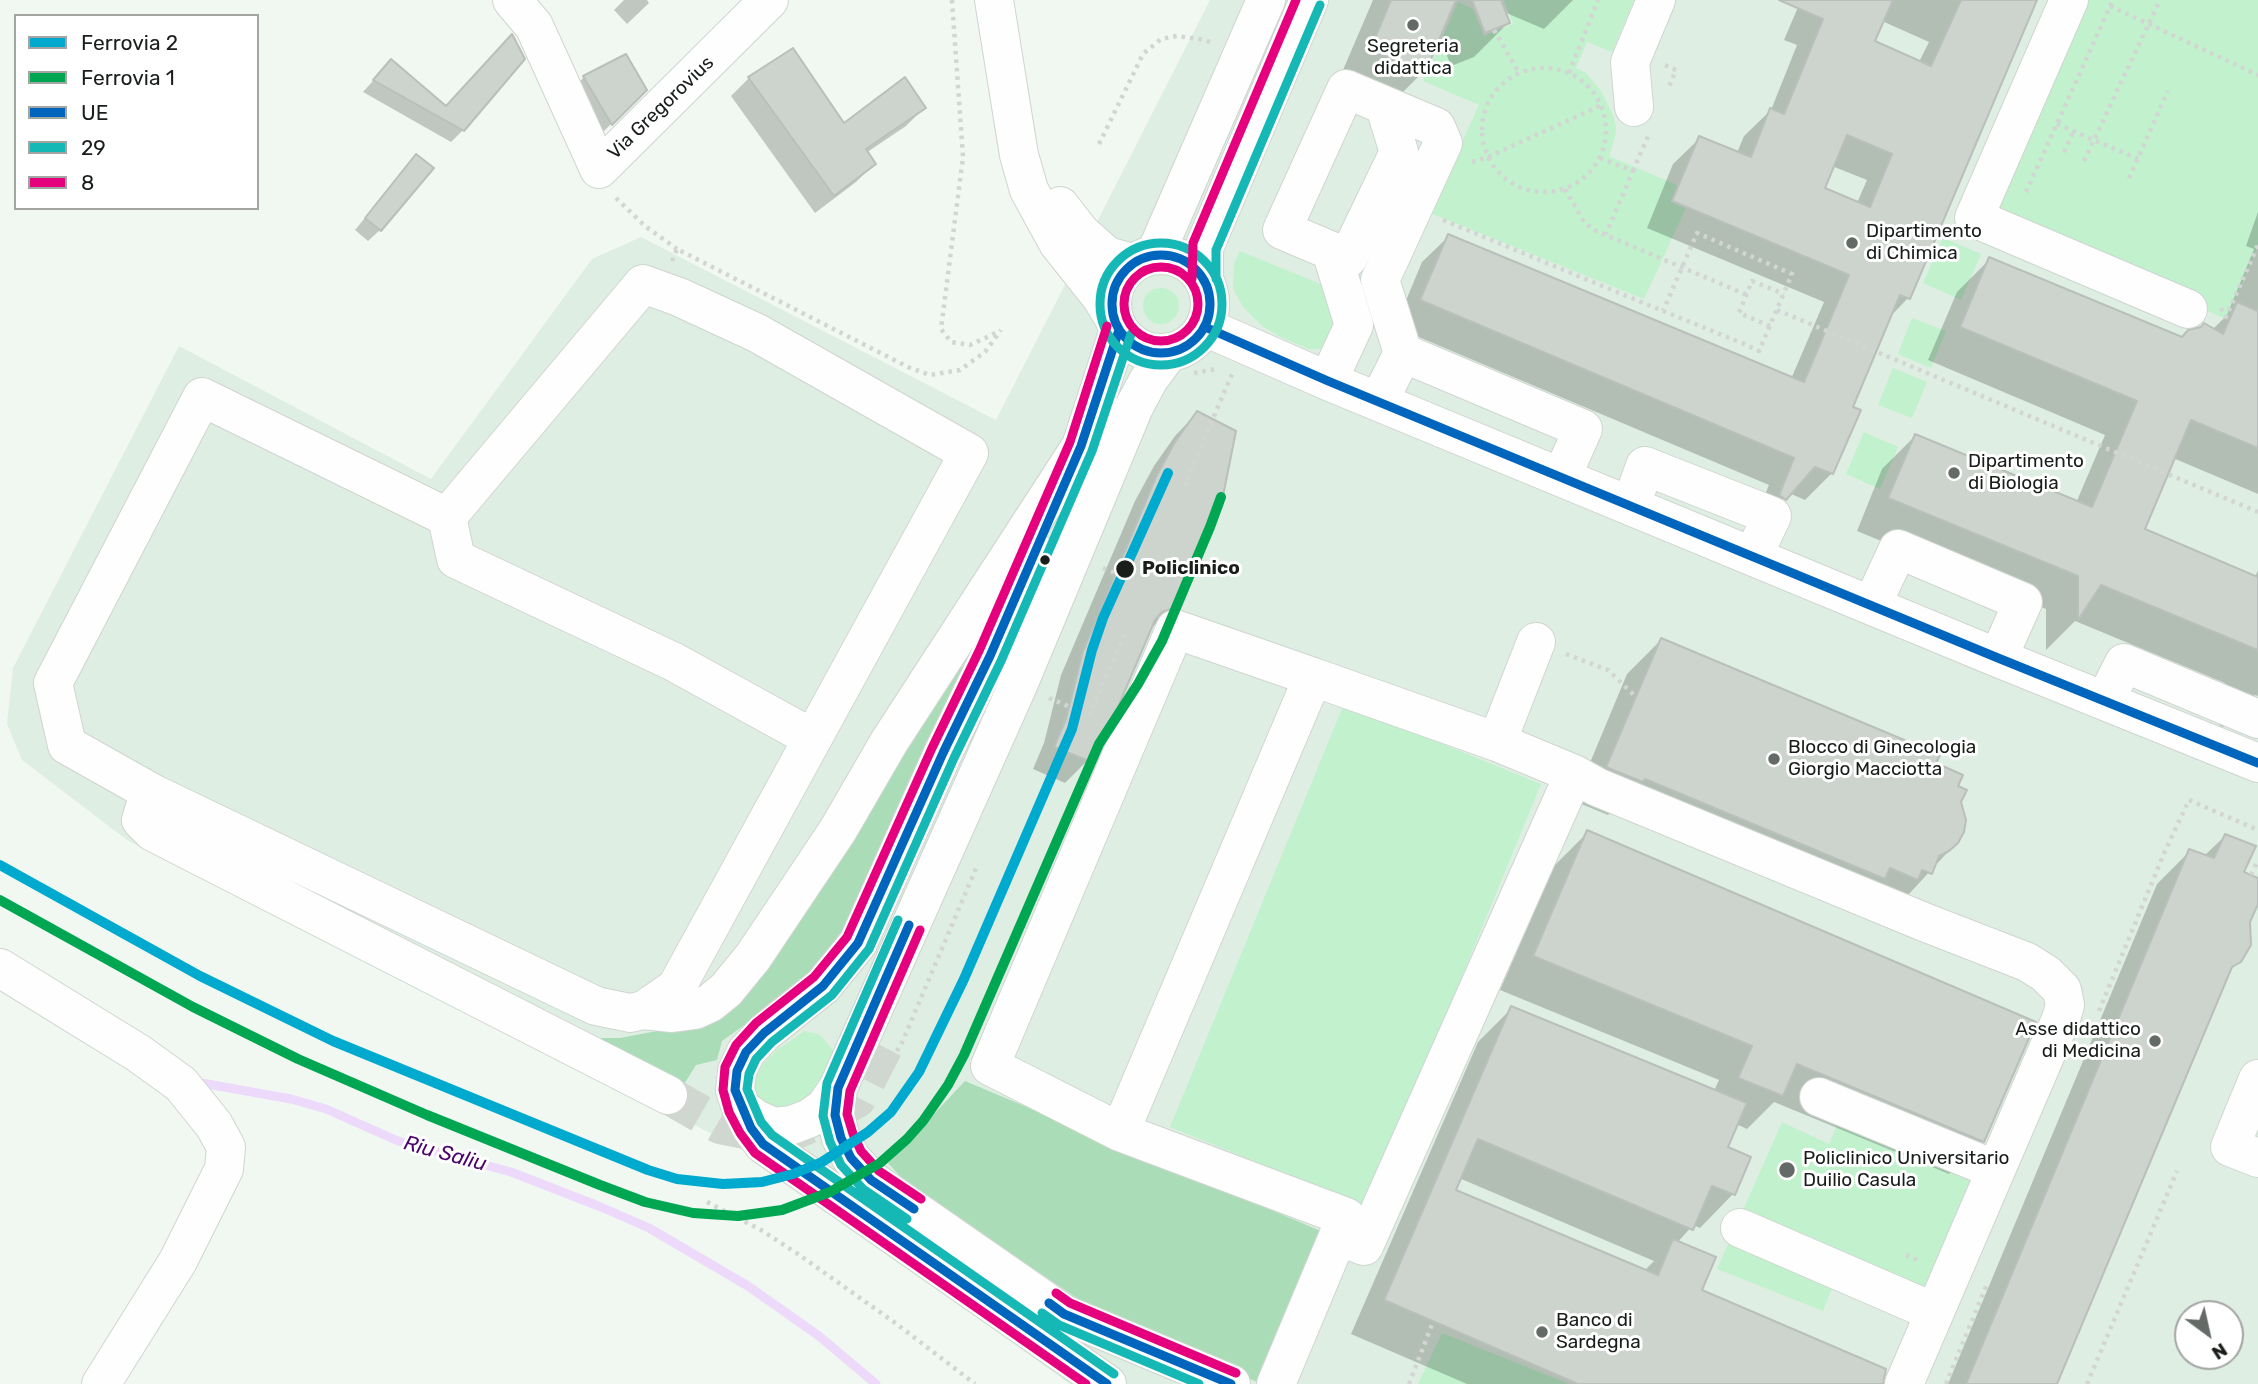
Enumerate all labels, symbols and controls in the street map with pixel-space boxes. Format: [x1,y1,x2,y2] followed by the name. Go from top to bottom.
[14,14,259,210] legend
[1405,17,1421,33] marker: Segreteria didattica
[81,30,178,55] text: Ferrovia 2
[1367,36,1459,80] place label: Segreteria didattica
[603,52,719,164] street label: Via Gregorovius
[81,65,175,90] text: Ferrovia 1
[81,100,108,125] text: UE
[81,135,106,160] text: 29
[81,170,94,195] text: 8
[1866,221,1982,265] place label: Dipartimento di Chimica
[1844,235,1860,251] marker: Dipartimento di Chimica
[1968,451,2084,495] place label: Dipartimento di Biologia
[1946,465,1962,481] marker: Dipartimento di Biologia
[1038,553,1052,567] unlabelled marker
[1114,558,1136,580] marker: Policlinico
[1142,558,1240,580] place label: Policlinico
[1788,737,1976,781] place label: Blocco di Ginecologia Giorgio Macciotta
[1766,751,1782,767] marker: Blocco di Ginecologia Giorgio Macciotta
[2015,1019,2141,1063] place label: Asse didattico di Medicina
[2147,1033,2163,1049] marker: Asse didattico di Medicina
[401,1131,489,1177] water label: Riu Saliu
[1803,1148,2009,1192] place label: Policlinico Universitario Duilio Casula
[1777,1160,1797,1180] marker: Policlinico Universitario Duilio Casula
[2174,1300,2244,1370] north arrow
[1556,1310,1641,1354] place label: Banco di Sardegna
[1534,1324,1550,1340] marker: Banco di Sardegna
[2208,1338,2232,1365] text: N

